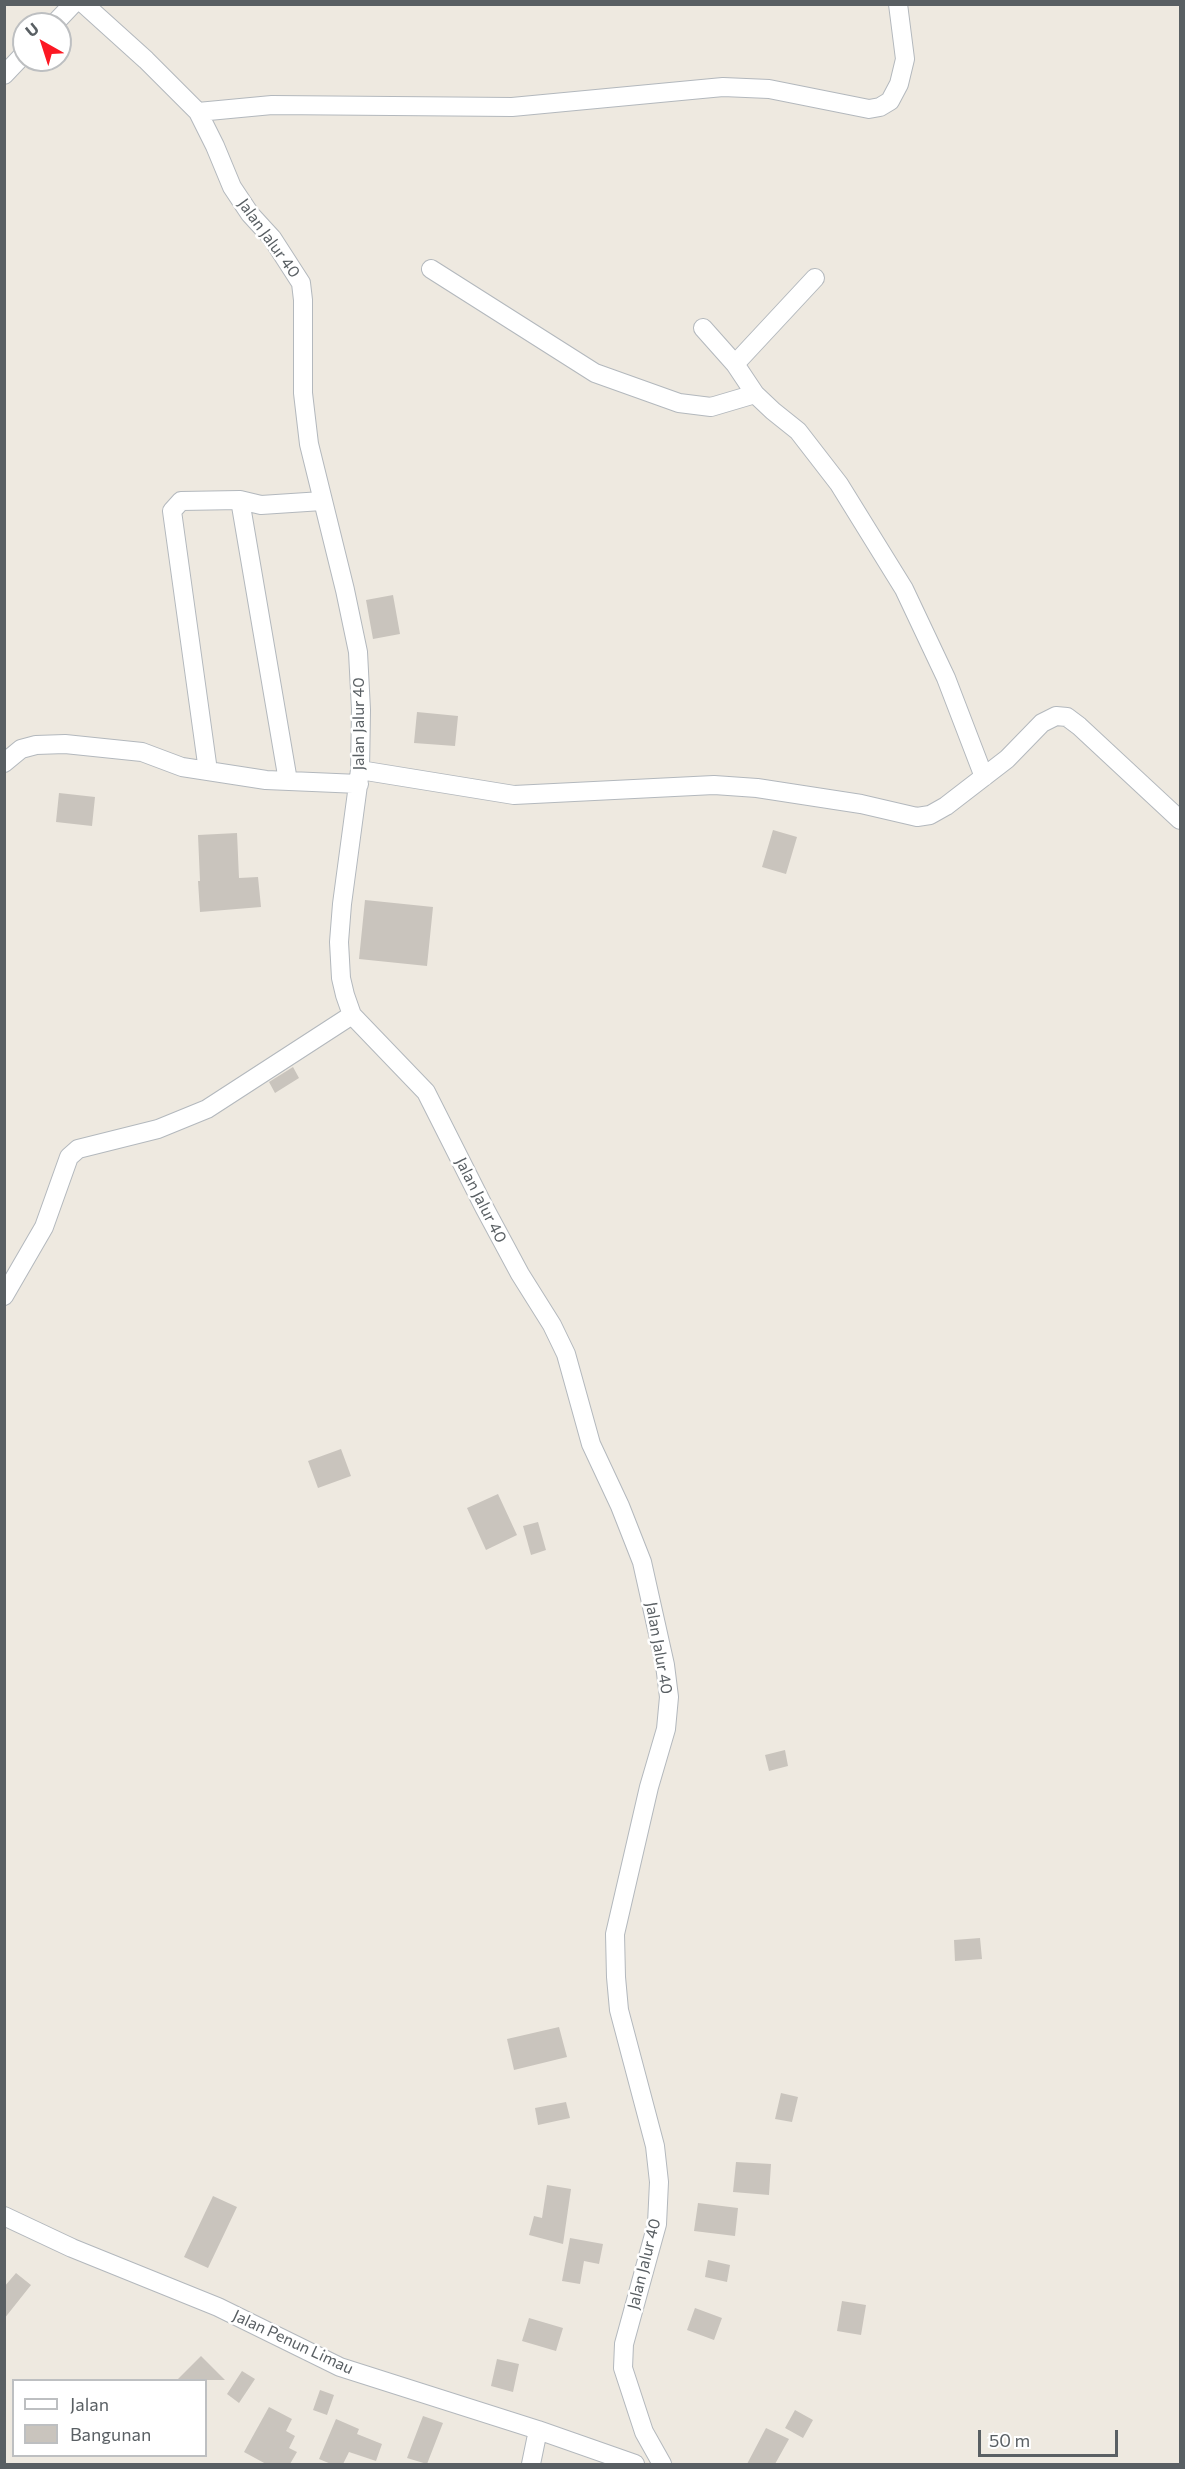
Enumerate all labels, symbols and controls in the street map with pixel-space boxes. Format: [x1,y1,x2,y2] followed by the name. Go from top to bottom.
[12,12,72,72] north arrow
[21,18,42,40] text: U
[234,195,304,281] street label: Jalan Jalur 40
[349,677,369,771] street label: Jalan Jalur 40
[451,1154,511,1246] street label: Jalan Jalur 40
[641,1600,677,1696] street label: Jalan Jalur 40
[623,2216,665,2312] street label: Jalan Jalur 40
[230,2306,356,2378] street label: Jalan Penun Limau
[12,2379,207,2457] legend
[70,2393,109,2415] text: Jalan
[981,2418,1120,2456] scale bar
[70,2423,151,2445] text: Bangunan
[989,2429,1030,2451] text: 50 m

